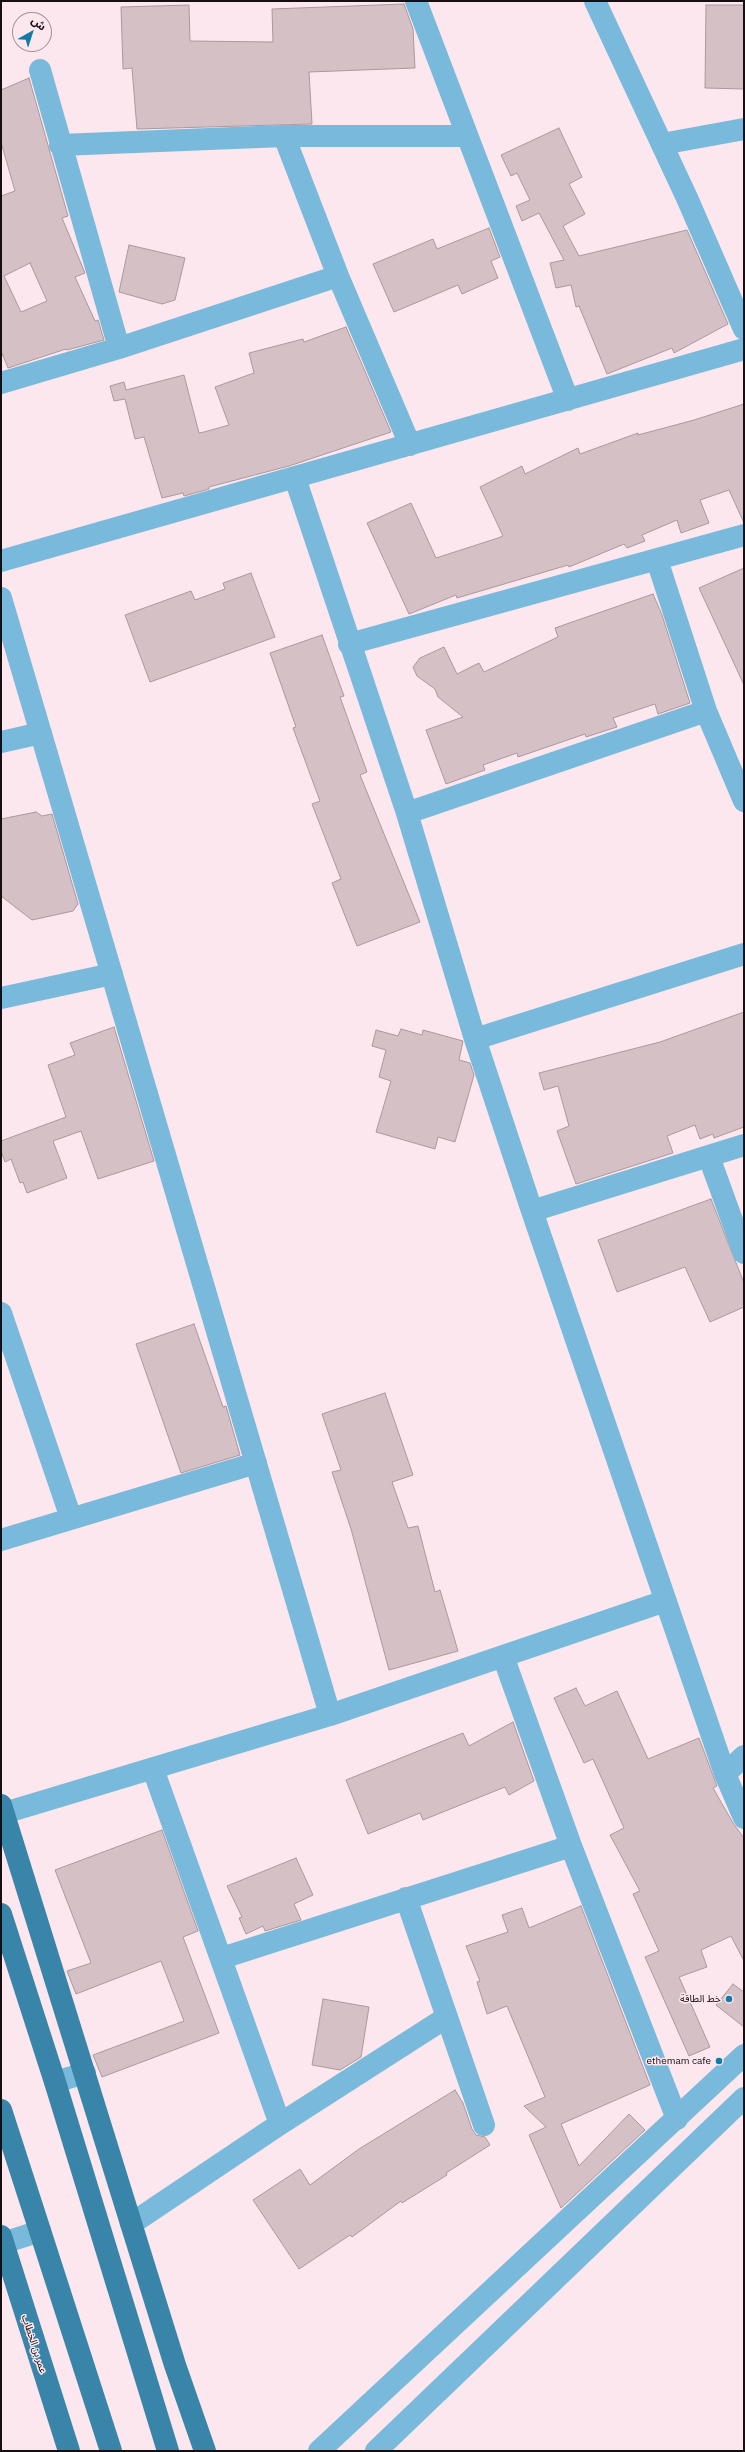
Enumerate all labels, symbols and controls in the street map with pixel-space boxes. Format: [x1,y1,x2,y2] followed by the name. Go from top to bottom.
[12,12,52,52] north arrow
[29,13,49,34] text: ش
[680,1993,721,2005] place label: خط الطاقة
[724,1994,734,2004] marker: خط الطاقة
[647,2055,711,2067] place label: ethemam cafe
[714,2056,724,2066] marker: ethemam cafe
[19,2313,49,2375] street label: عمر بن الخطاب

